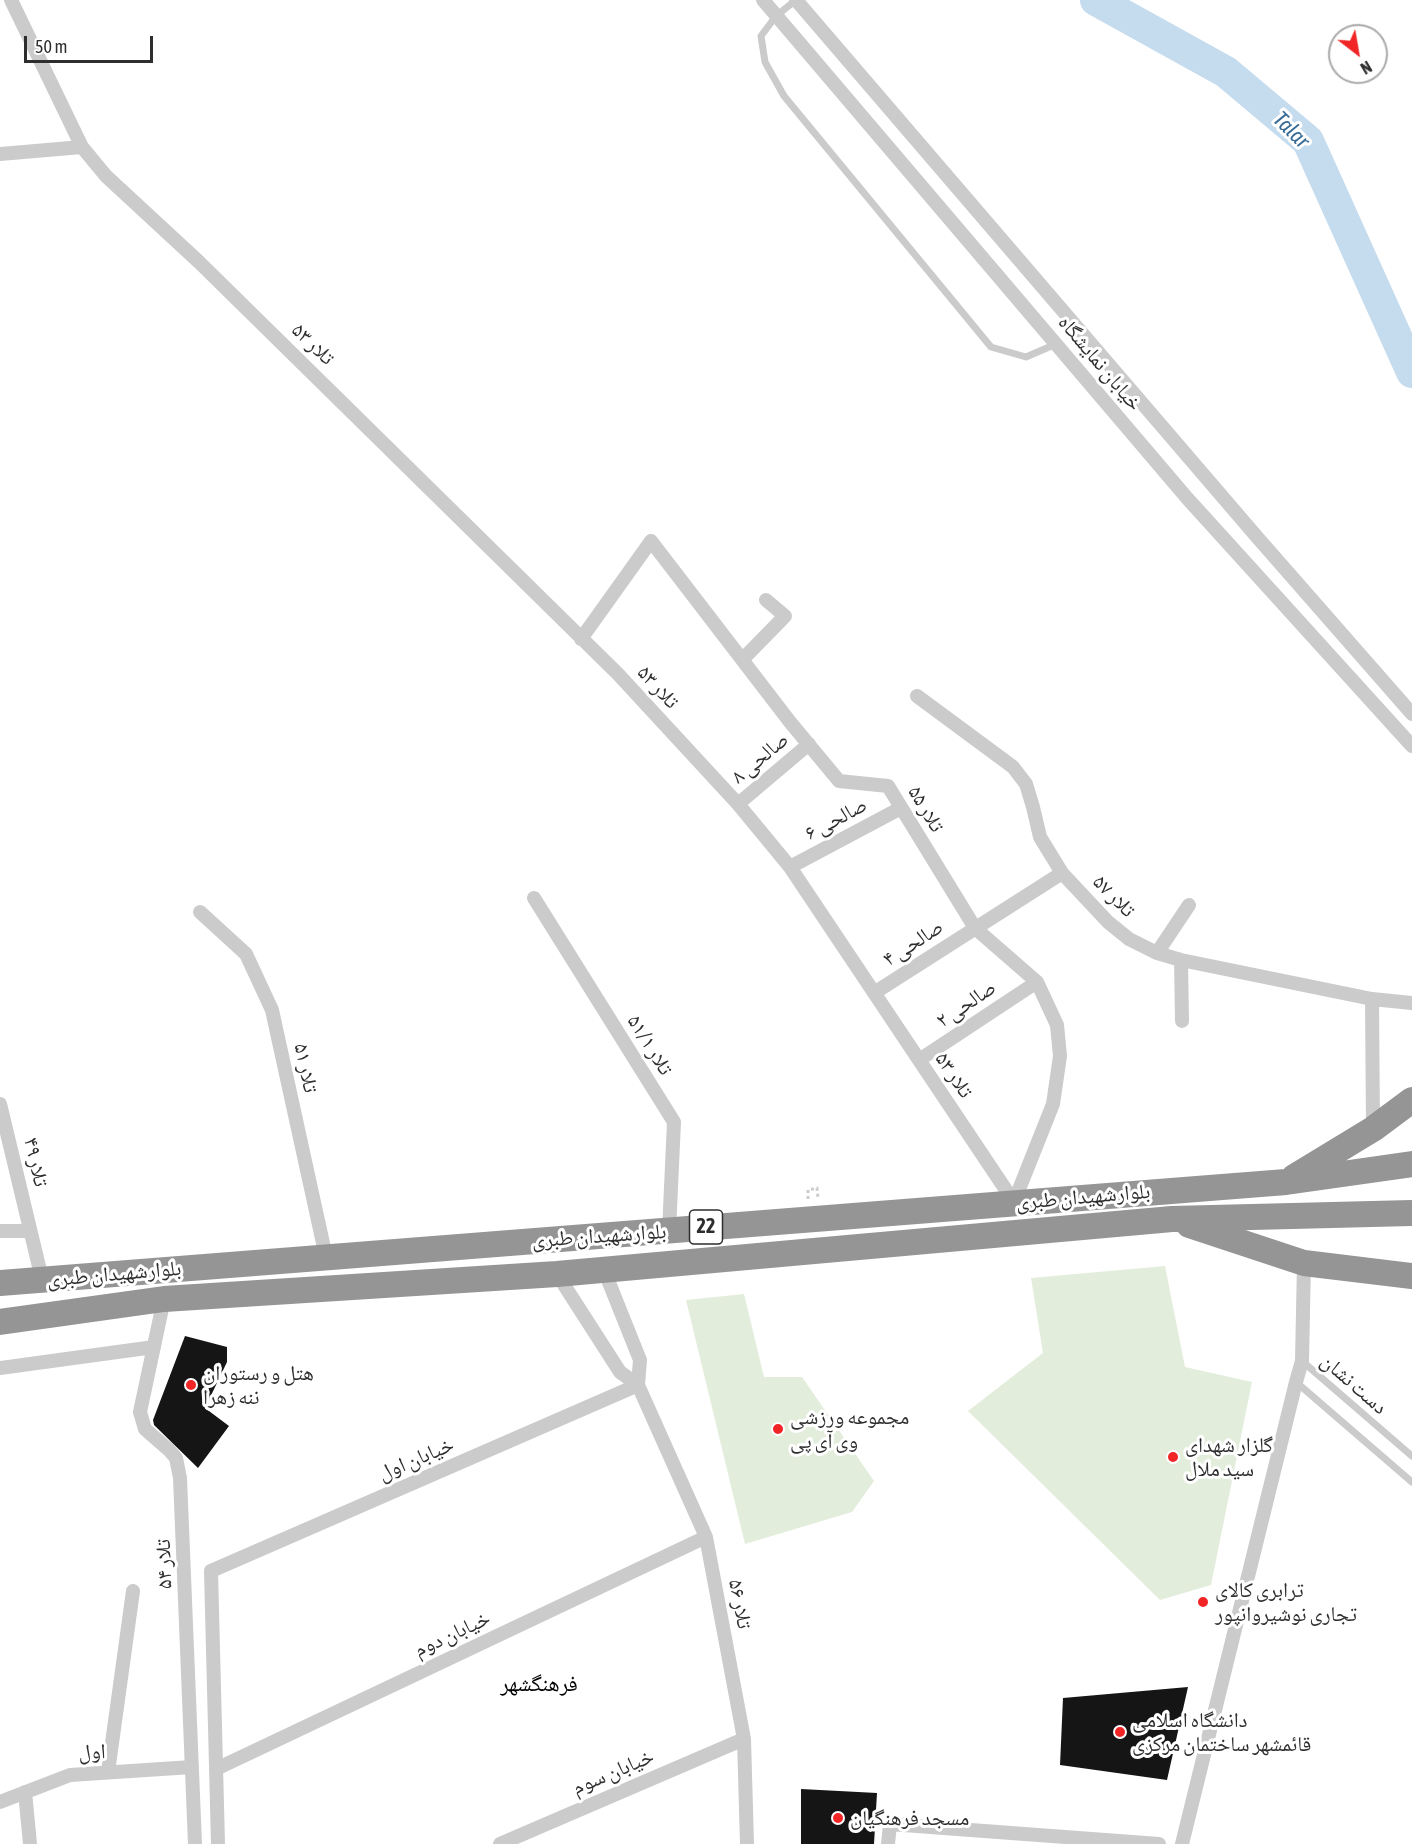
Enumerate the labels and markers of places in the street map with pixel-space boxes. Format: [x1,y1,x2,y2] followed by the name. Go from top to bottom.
[203,1360,314,1410] place label: هتل و رستوران ننه زهرا
[184,1378,198,1392] marker: هتل و رستوران ننه زهرا
[790,1404,909,1454] place label: مجموعه ورزشی وی آی پی
[771,1422,785,1436] marker: مجموعه ورزشی وی آی پی
[1185,1432,1273,1482] place label: گلزار شهدای سید ملال
[1166,1450,1180,1464] marker: گلزار شهدای سید ملال
[1215,1577,1357,1627] place label: ترابری کالای تجاری نوشیروانپور
[1196,1595,1210,1609] marker: ترابری کالای تجاری نوشیروانپور
[1132,1707,1311,1757] place label: دانشگاه اسلامی قائمشهر ساختمان مرکزی
[1113,1725,1127,1739] marker: دانشگاه اسلامی قائمشهر ساختمان مرکزی
[850,1805,969,1831] place label: مسجد فرهنگیان
[831,1811,845,1825] marker: مسجد فرهنگیان

